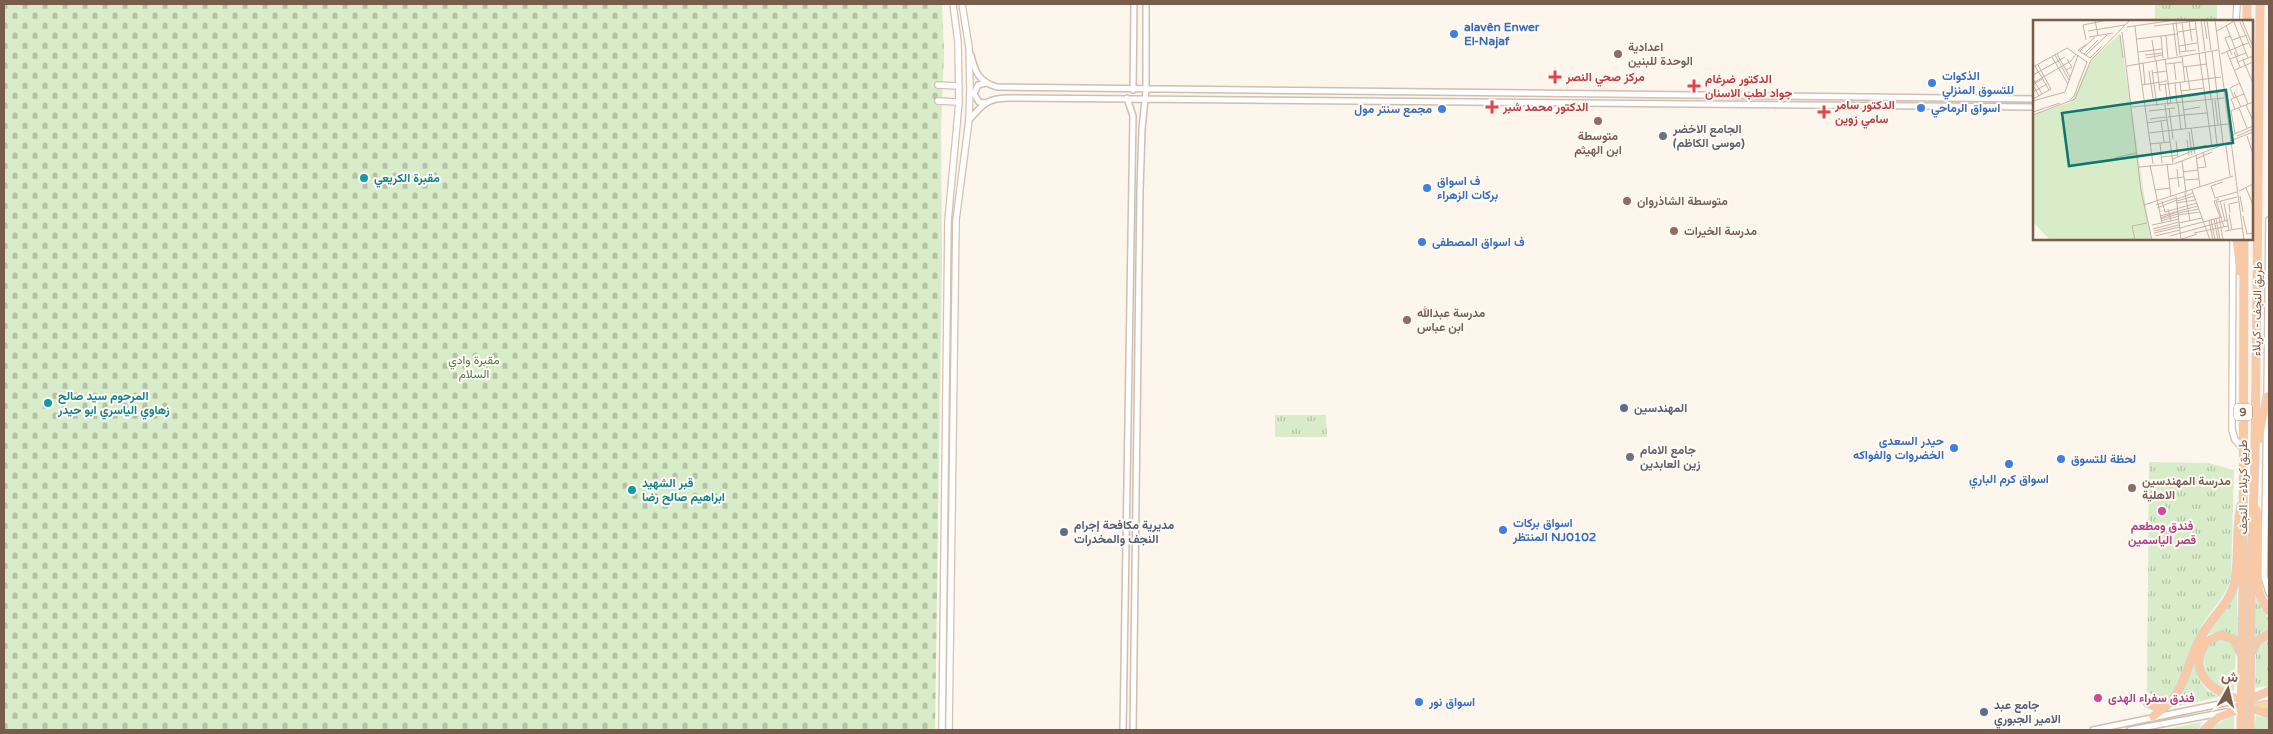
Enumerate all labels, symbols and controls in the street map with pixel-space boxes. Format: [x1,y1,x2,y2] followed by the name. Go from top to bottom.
[1464,20,1540,49] place label: alavên Enwer El-Najaf
[2033,20,2253,240] inset map
[1448,28,1460,40] marker: alavên Enwer El-Najaf
[1628,40,1693,69] place label: اعدادية الوحدة للبنين
[1612,48,1624,60] marker: اعدادية الوحدة للبنين
[1942,69,2014,100] place label: الذكوات للتسوق المنزلي
[1548,70,1562,84] marker: مركز صحي النصر
[1565,70,1645,87] place label: مركز صحي النصر
[1705,72,1792,101] place label: الدكتور ضرغام جواد لطب الاسنان
[1926,77,1938,89] marker: الذكوات للتسوق المنزلي
[1687,79,1701,93] marker: الدكتور ضرغام جواد لطب الاسنان
[1834,98,1895,129] place label: الدكتور سامر سامي زوين
[1485,100,1499,114] marker: الدكتور محمد شبر
[1502,100,1588,115] place label: الدكتور محمد شبر
[1931,101,2000,118] place label: اسواق الرماحي
[1354,102,1432,117] place label: مجمع سنتر مول
[1915,102,1927,114] marker: اسواق الرماحي
[1436,103,1448,115] marker: مجمع سنتر مول
[1817,105,1831,119] marker: الدكتور سامر سامي زوين
[1592,115,1604,127] marker: متوسطة ابن الهيثم
[1672,122,1745,151] place label: الجامع الاخضر (موسى الكاظم)
[1574,129,1622,158] place label: متوسطة ابن الهيثم
[1657,130,1669,142] marker: الجامع الاخضر (موسى الكاظم)
[374,171,440,188] place label: مقبرة الكريعي
[358,172,370,184] marker: مقبرة الكريعي
[1437,174,1498,203] place label: ف اسواق بركات الزهراء
[1421,182,1433,194] marker: ف اسواق بركات الزهراء
[1637,194,1728,209] place label: متوسطة الشاذروان
[1621,195,1633,207] marker: متوسطة الشاذروان
[1684,224,1757,239] place label: مدرسة الخيرات
[1668,225,1680,237] marker: مدرسة الخيرات
[1432,235,1525,250] place label: ف اسواق المصطفى
[1416,236,1428,248] marker: ف اسواق المصطفى
[2249,261,2266,356] street label: طريق النجف - کربلاء
[1417,306,1486,334] place label: مدرسة عبدالله ابن عباس
[1401,314,1413,326] marker: مدرسة عبدالله ابن عباس
[448,353,500,382] park label: مقبرة وادي السلام
[57,389,170,420] place label: المرحوم سيد صالح زهاوي الياسري ابو حيدر
[42,397,54,409] marker: المرحوم سيد صالح زهاوي الياسري ابو حيدر
[1634,401,1687,416] place label: المهندسين
[1618,402,1630,414] marker: المهندسين
[2234,404,2252,421] road number: 9
[1853,434,1944,463] place label: حيدر السعدي الخضروات والفواكه
[2236,440,2251,534] street label: طريق کربلاء - النجف
[1948,442,1960,454] marker: حيدر السعدي الخضروات والفواكه
[1640,443,1701,472] place label: جامع الامام زين العابدين
[1624,451,1636,463] marker: جامع الامام زين العابدين
[2071,452,2136,467] place label: لحظة للتسوق
[2055,453,2067,465] marker: لحظة للتسوق
[2003,458,2015,470] marker: اسواق كرم الباري
[1969,472,2049,489] place label: اسواق كرم الباري
[2142,474,2231,502] place label: مدرسة المهندسين الاهلية
[642,476,725,505] place label: قبر الشهيد ابراهيم صالح رضا
[2126,482,2138,494] marker: مدرسة المهندسين الاهلية
[626,484,638,496] marker: قبر الشهيد ابراهيم صالح رضا
[2156,505,2168,517] marker: فندق ومطعم قصر الياسمين
[1512,516,1596,545] place label: اسواق بركات المنتظر NJ0102
[1074,518,1175,547] place label: مديرية مكافحة إجرام النجف والمخدرات
[2128,519,2196,548] place label: فندق ومطعم قصر الياسمين
[1497,524,1509,536] marker: اسواق بركات المنتظر NJ0102
[1058,526,1070,538] marker: مديرية مكافحة إجرام النجف والمخدرات
[2203,664,2253,714] north arrow
[2220,667,2239,686] text: ش
[2108,691,2195,706] place label: فندق سفراء الهدى
[2092,692,2104,704] marker: فندق سفراء الهدى
[1428,695,1475,710] place label: اسواق نور
[1413,696,1425,708] marker: اسواق نور
[1994,698,2061,729] place label: جامع عبد الامير الجبوري
[1978,706,1990,718] marker: جامع عبد الامير الجبوري

